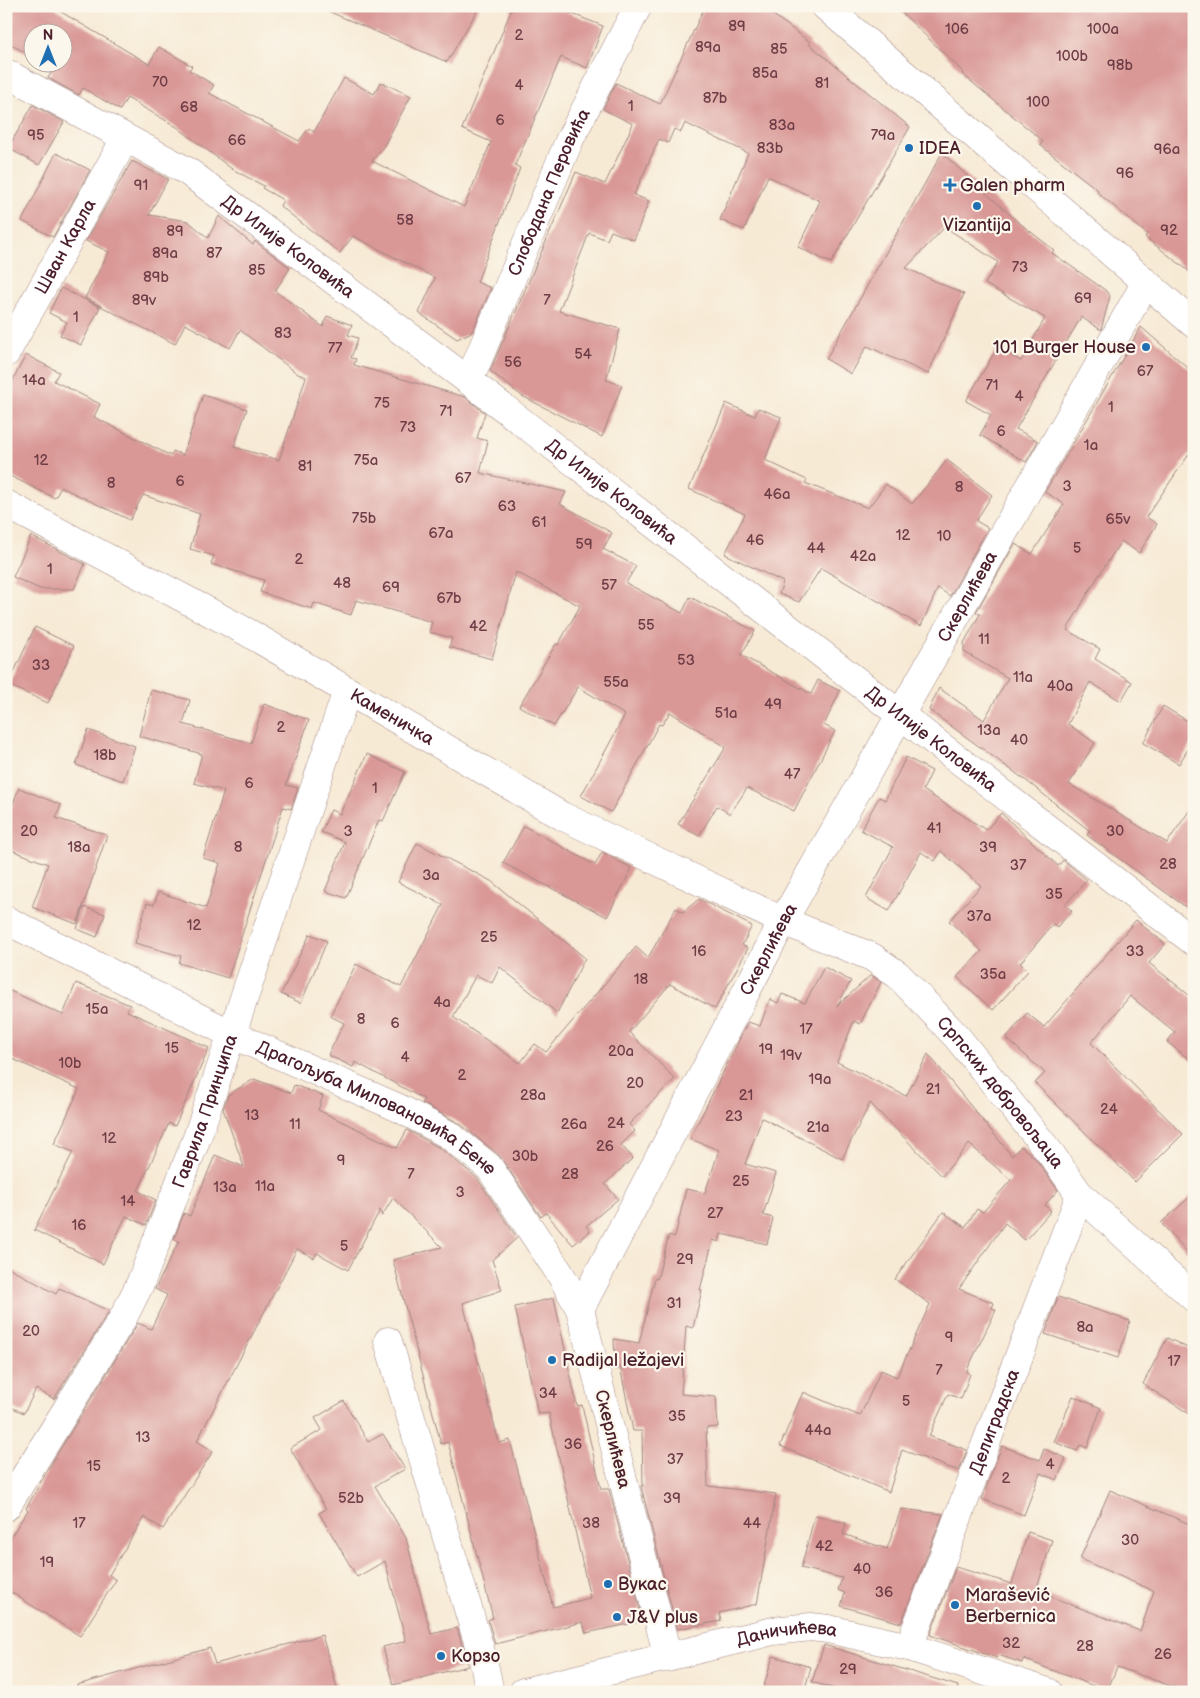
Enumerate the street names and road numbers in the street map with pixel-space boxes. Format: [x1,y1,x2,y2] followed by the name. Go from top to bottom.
[504,105,595,279] street label: Слободана Перовића
[217,191,359,303] street label: Др Илије Коловића
[31,195,101,298] street label: Шван Карла
[542,435,681,549] street label: Др Илије Коловића
[934,547,1002,646] street label: Скерлићева
[861,682,1001,797] street label: Др Илије Коловића
[346,685,438,750] street label: Каменичка
[736,899,802,999] street label: Скерлићева
[932,1013,1068,1173] street label: Српских добровољаца
[168,1031,242,1191] street label: Гаврила Принципа
[253,1037,501,1179] street label: Драгољуба Миловановића Бене
[965,1366,1024,1477] street label: Делиградска
[590,1388,635,1491] street label: Скерлићева
[734,1617,840,1651] street label: Даничићева

